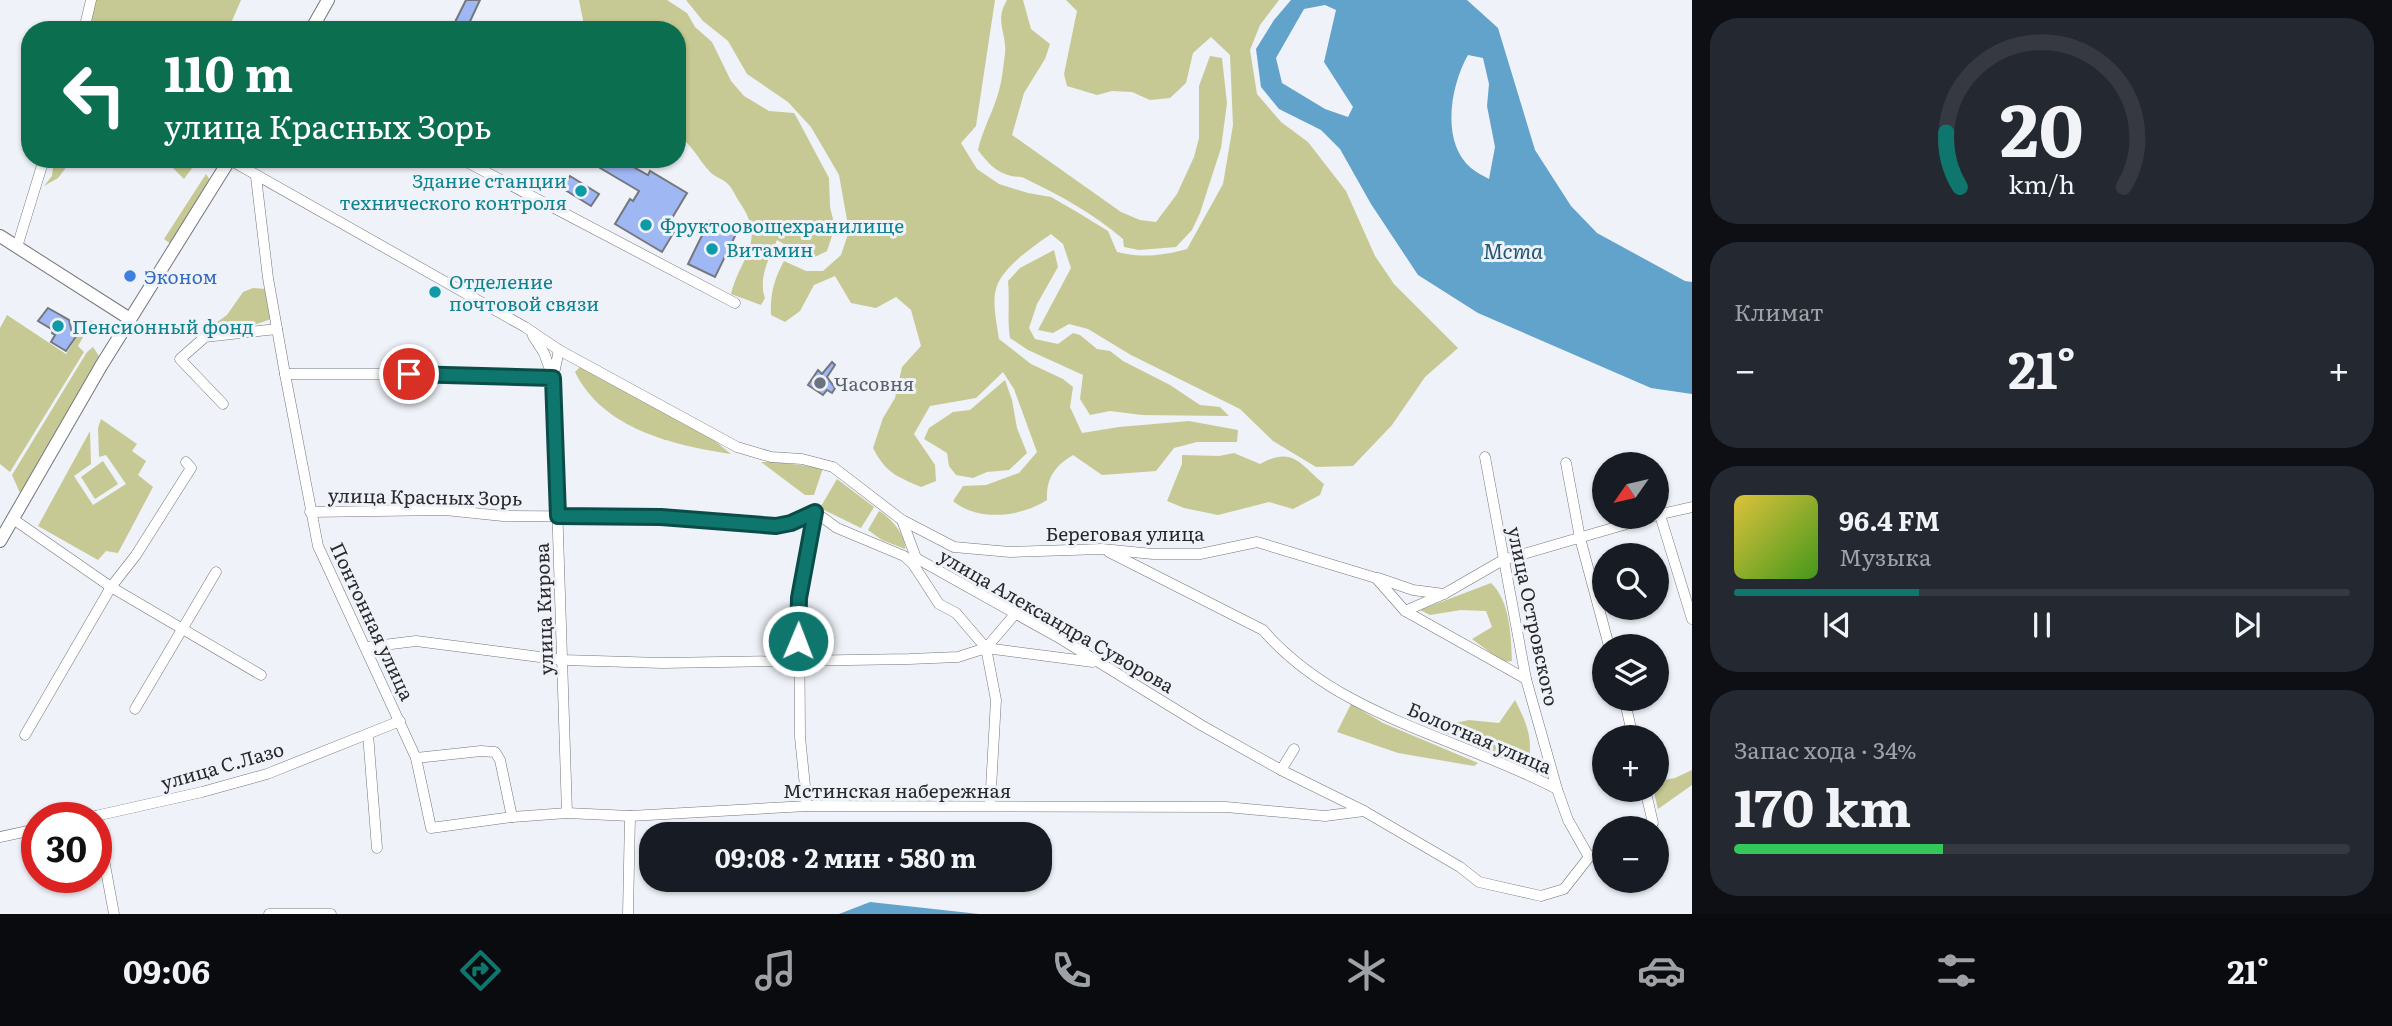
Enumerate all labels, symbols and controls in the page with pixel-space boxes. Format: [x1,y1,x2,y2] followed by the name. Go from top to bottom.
[164,34,293,107] text: 110 m
[49,49,140,140] icon: left
[2000,71,2084,179] text: 20
[164,101,492,149] text: улица Красных Зорь
[2009,165,2075,202] text: km/h
[339,166,567,216] place label: Здание станции технического контроля
[573,183,589,199] marker: Здание станции технического контроля
[660,211,904,239] place label: Фруктоовощехранилище
[638,217,654,233] marker: Фруктоовощехранилище
[1483,234,1543,265] water label: Мста
[726,235,813,263] place label: Витамин
[704,241,720,257] marker: Витамин
[144,262,217,290] place label: Эконом
[449,267,599,317] place label: Отделение почтовой связи
[122,268,138,284] marker: Эконом
[427,284,443,300] marker: Отделение почтовой связи
[1734,294,1824,328] text: Климат
[72,312,254,340] place label: Пенсионный фонд
[50,318,66,334] marker: Пенсионный фонд
[2008,328,2076,405] text: 21°
[1734,339,1756,396] text: −
[2328,339,2350,396] text: +
[379,344,439,404] pin
[390,355,428,393] icon: arrive
[834,369,914,397] place label: Часовня
[812,375,828,391] marker: Часовня
[1592,452,1670,528] north arrow
[1592,452,1669,893] map controls
[328,480,522,512] street label: улица Красных Зорь
[1839,500,1940,539] text: 96.4 FM
[1046,519,1205,547] street label: Береговая улица
[1501,524,1567,708] street label: улица Островского
[324,537,422,705] street label: Понтонная улица
[1839,539,1931,573] text: Музыка
[527,541,559,676] street label: улица Кирова
[934,541,1180,699] street label: улица Александра Суворова
[1592,543,1669,620] button: search
[761,604,835,678] position arrow
[1818,606,1856,644] icon: previous
[2023,606,2061,644] icon: pause
[2228,606,2266,644] icon: next
[1592,634,1669,711] button: layers
[1403,694,1557,780] street label: Болотная улица
[1592,725,1669,802] button: +
[1734,732,1916,766] text: Запас хода · 34%
[157,734,287,796] street label: улица С.Лазо
[1734,766,1911,843] text: 170 km
[783,776,1011,804] street label: Мстинская набережная
[21,802,112,893] speed limit sign: 30
[1592,816,1669,893] button: −
[715,837,976,876] text: 09:08 · 2 мин · 580 m
[123,946,210,994] text: 09:06
[456,946,505,995] icon: directions
[751,946,800,995] icon: music
[1047,946,1096,995] icon: phone
[1342,946,1391,995] icon: climate
[1637,946,1686,995] icon: car
[1932,946,1981,995] icon: filters
[2227,946,2269,994] text: 21°

